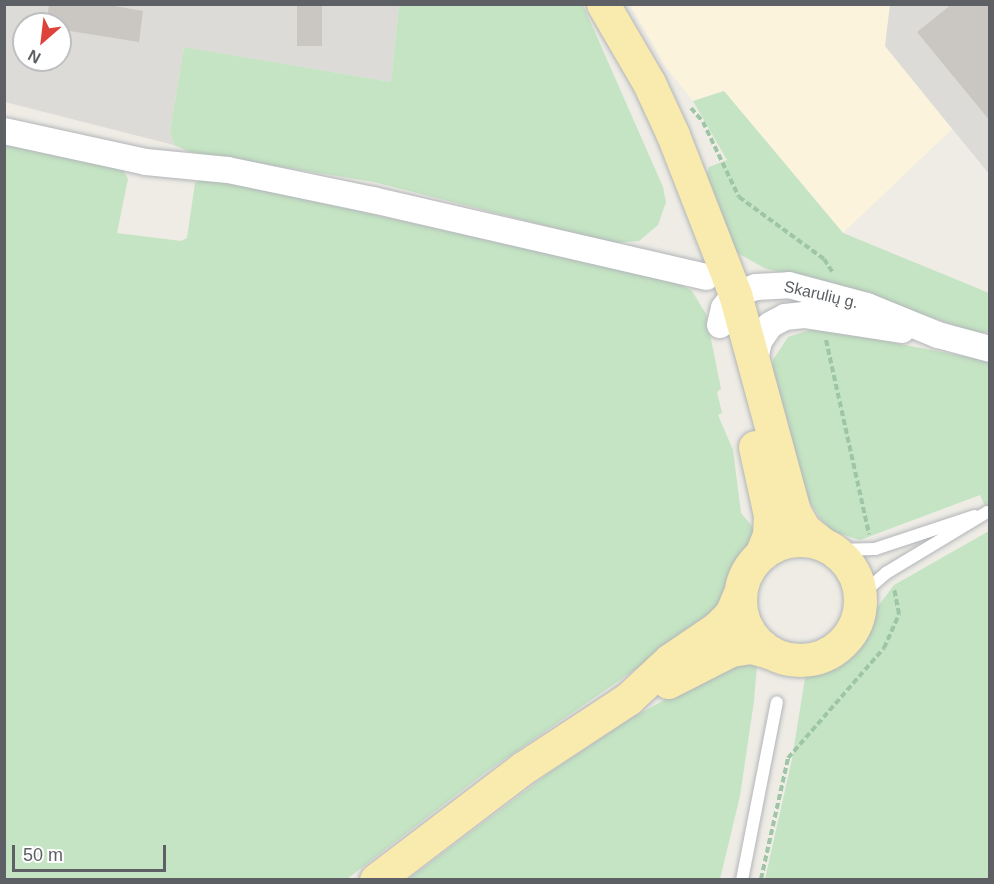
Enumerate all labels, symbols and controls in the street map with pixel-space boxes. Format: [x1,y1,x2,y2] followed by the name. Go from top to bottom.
[12,12,72,72] north arrow
[25,46,43,67] text: N
[782,277,860,313] street label: Skarulių g.
[15,833,170,871] scale bar
[23,845,63,865] text: 50 m

